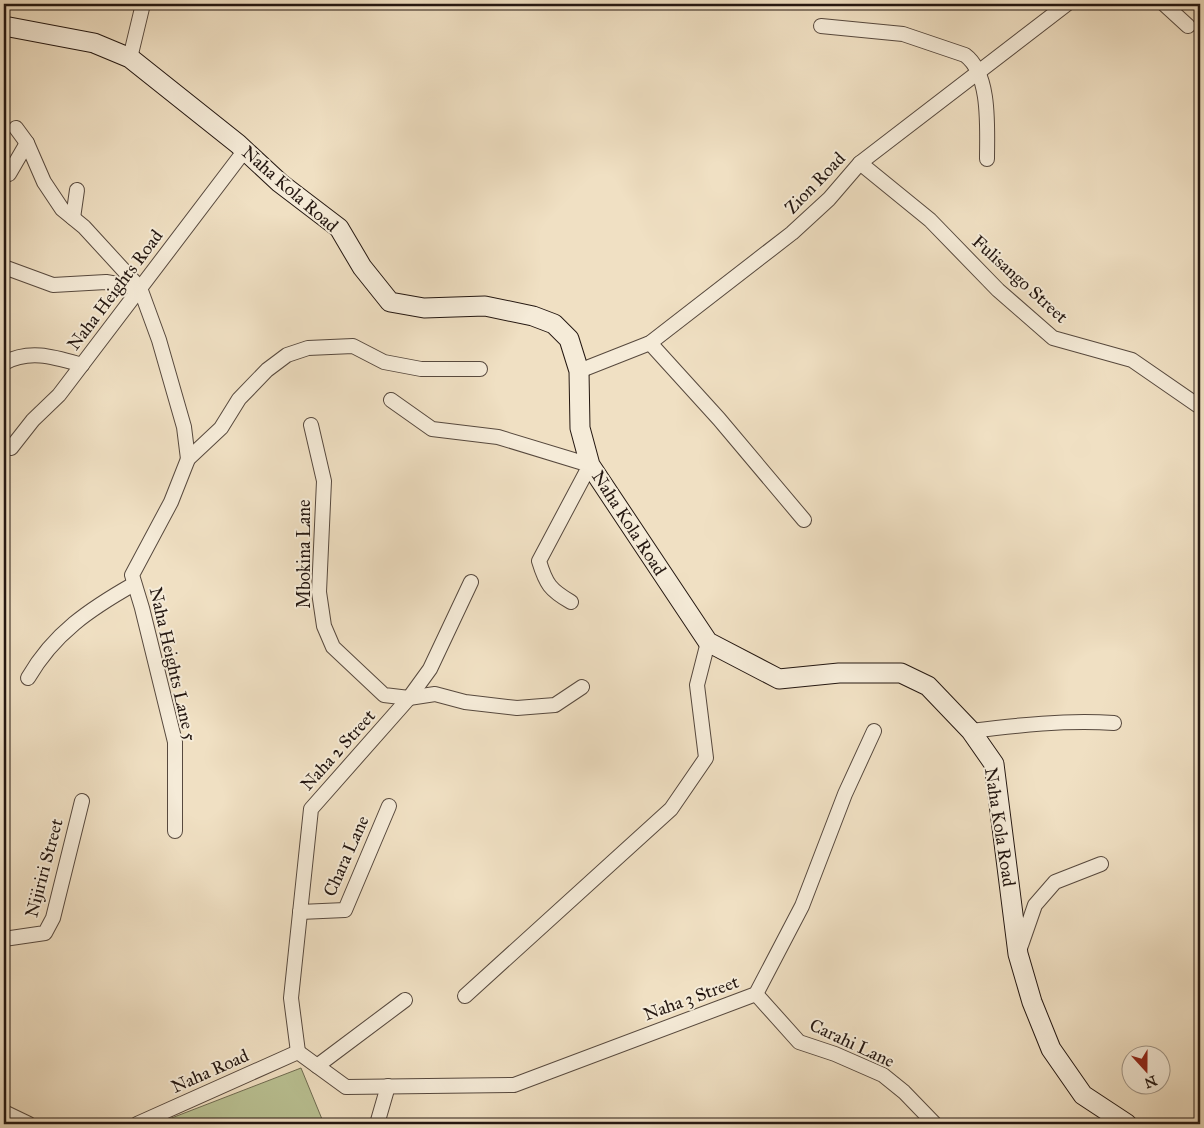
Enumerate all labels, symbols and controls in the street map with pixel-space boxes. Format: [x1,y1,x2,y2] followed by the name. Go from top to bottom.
[237,141,343,237] street label: Naha Kola Road
[780,148,850,218] street label: Zion Road
[63,225,168,355] street label: Naha Heights Road
[967,230,1073,329] street label: Fulisango Street
[587,467,671,579] street label: Naha Kola Road
[293,499,315,609] street label: Mbokina Lane
[144,585,202,744] street label: Naha Heights Lane 5
[296,704,381,795] street label: Naha 2 Street
[980,766,1020,888] street label: Naha Kola Road
[318,812,374,900] street label: Chara Lane
[20,816,68,920] street label: Nijiriri Street
[640,970,742,1025] street label: Naha 3 Street
[806,1014,898,1072] street label: Carahi Lane
[168,1044,252,1098] street label: Naha Road
[1122,1046,1172,1096] north arrow
[1142,1072,1159,1092] text: N

